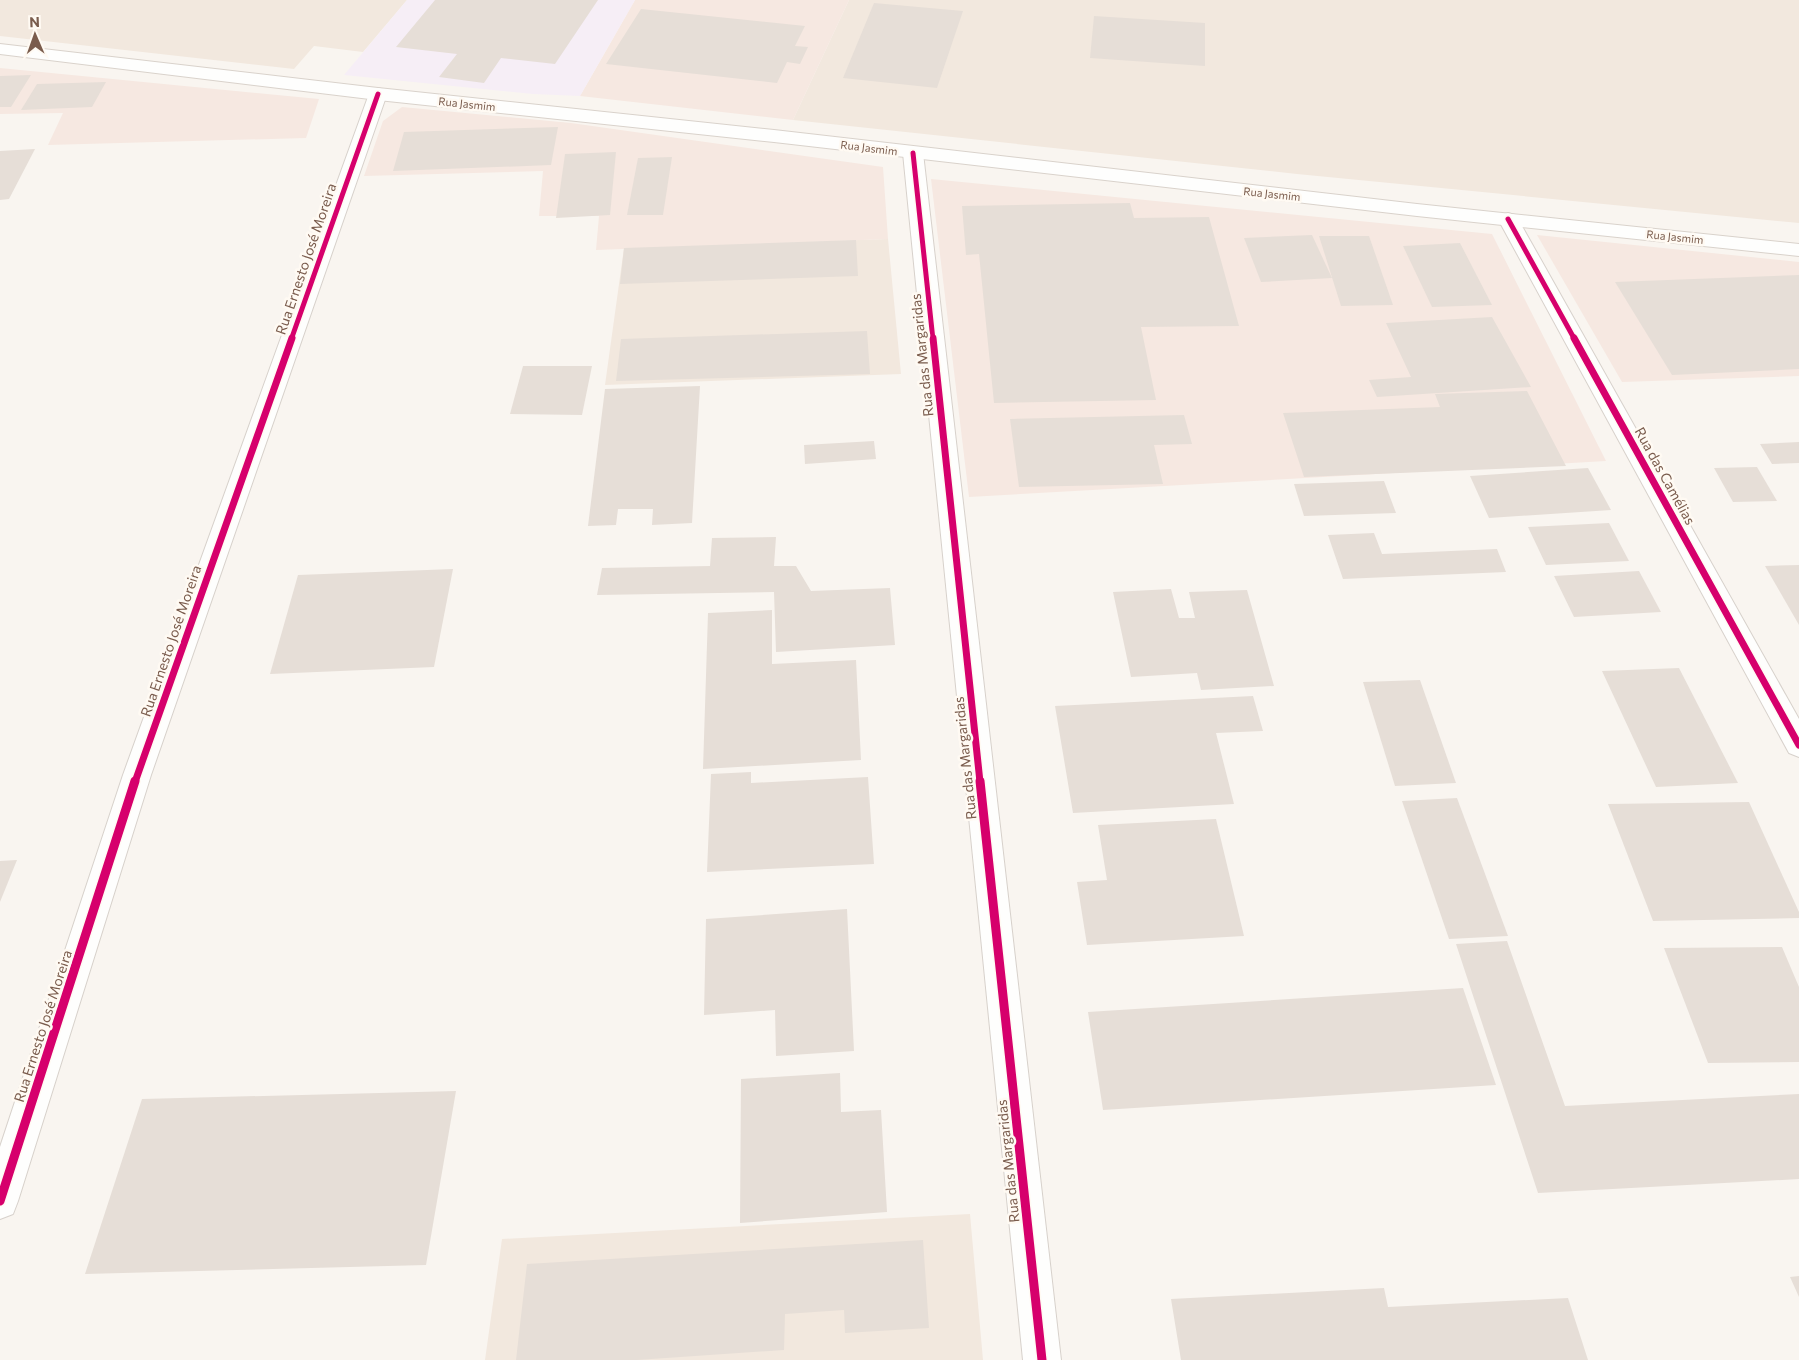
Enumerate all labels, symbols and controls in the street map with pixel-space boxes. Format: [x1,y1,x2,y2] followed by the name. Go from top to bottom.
[10,10,60,60] north arrow
[29,13,40,30] text: N
[438,94,496,114] street label: Rua Jasmim
[840,138,898,158] street label: Rua Jasmim
[272,181,339,337] street label: Rua Ernesto José Moreira
[1243,184,1301,204] street label: Rua Jasmim
[1646,227,1704,247] street label: Rua Jasmim
[907,293,936,417] street label: Rua das Margaridas
[1632,424,1699,528] street label: Rua das Camélias
[137,563,204,719] street label: Rua Ernesto José Moreira
[950,696,979,820] street label: Rua das Margaridas
[10,948,75,1104] street label: Rua Ernesto José Moreira
[993,1099,1022,1223] street label: Rua das Margaridas

